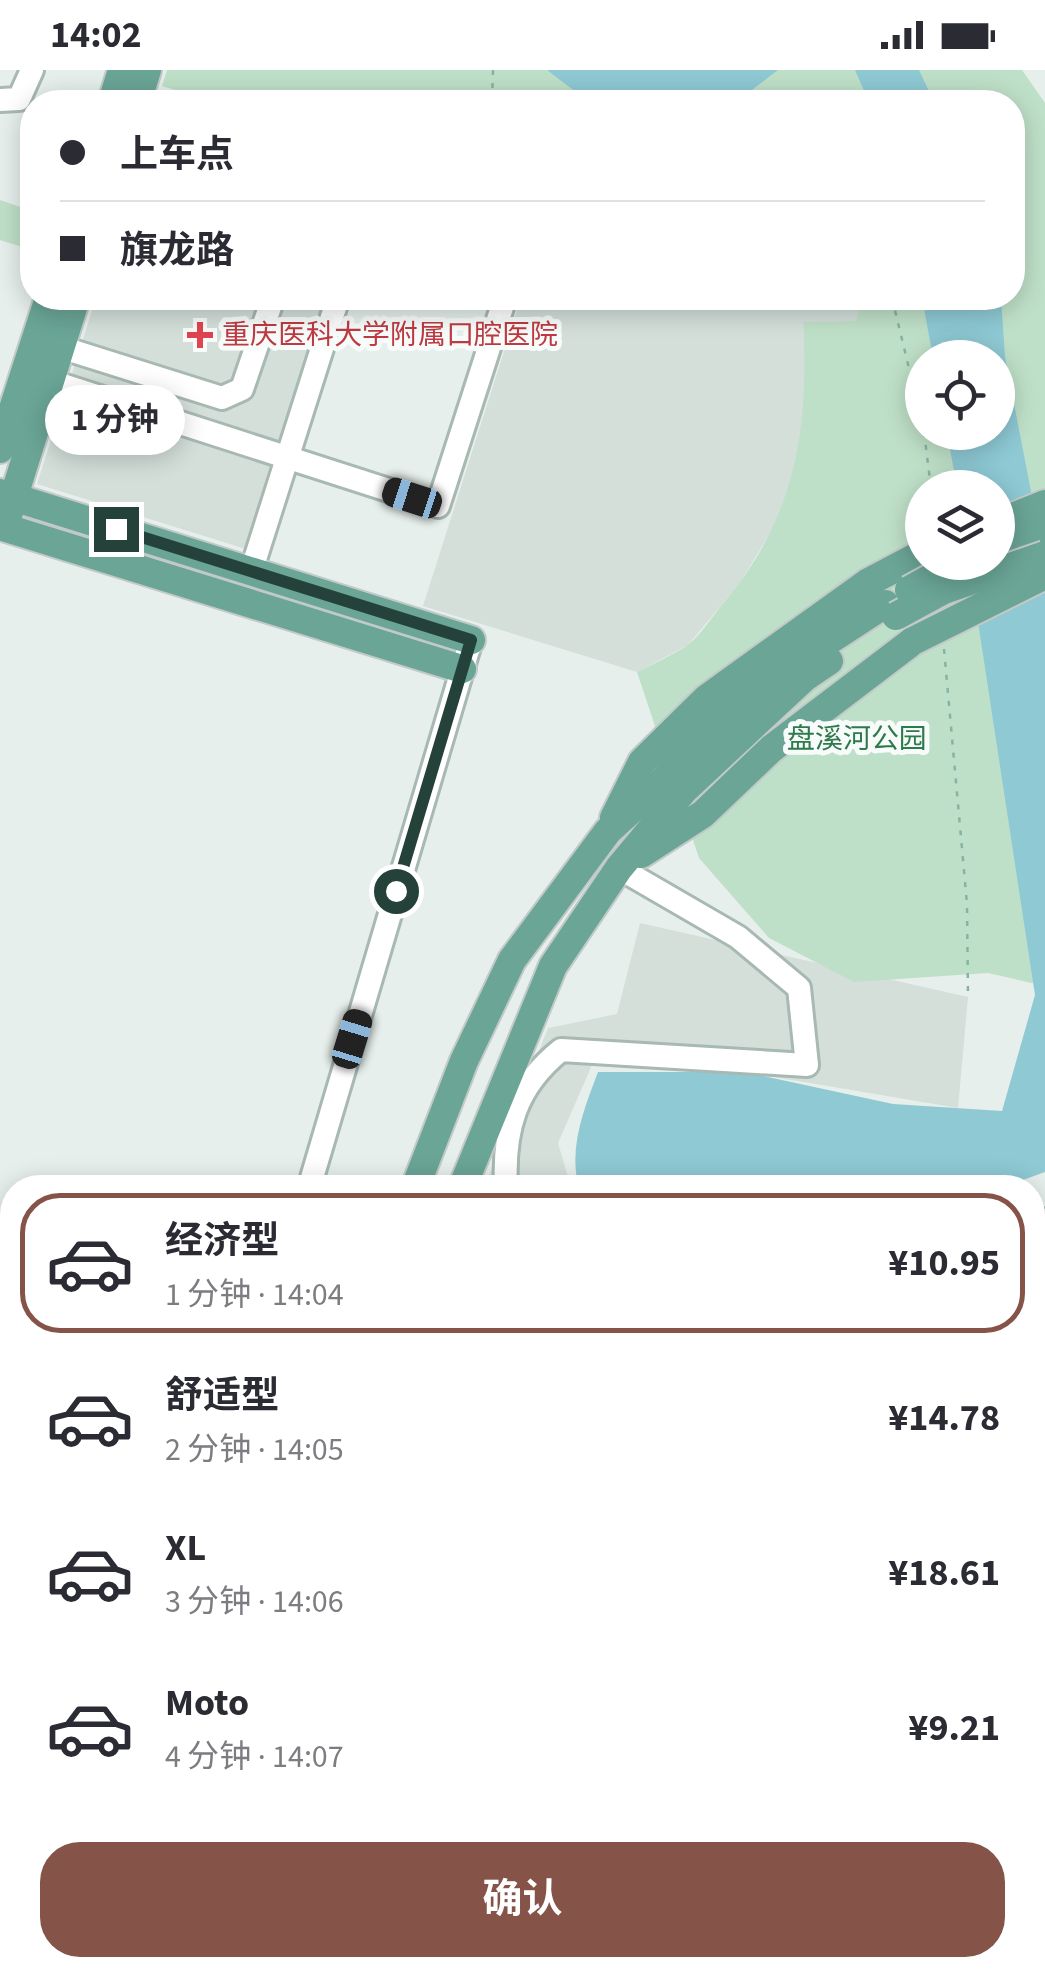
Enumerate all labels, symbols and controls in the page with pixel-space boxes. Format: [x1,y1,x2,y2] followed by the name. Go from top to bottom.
[50,8,142,62] text: 14:02
[120,128,234,182] text: 上车点
[120,224,234,278] text: 旗龙路
[222,315,558,355] place label: 重庆医科大学附属口腔医院
[187,322,213,348] marker: 重庆医科大学附属口腔医院
[905,340,1015,580] map controls
[905,340,1015,450] button: locate
[46,384,186,454] callout: 1 分钟
[71,397,159,443] text: 1 分钟
[905,470,1015,580] button: layers
[379,474,445,522] car
[94,507,139,552] route end
[787,719,927,759] park label: 盘溪河公园
[374,869,419,914] route start
[329,1006,375,1072] car
[165,1214,279,1268] text: 经济型
[45,1218,135,1308] icon: car
[888,1236,1000,1290] text: ¥10.95
[165,1272,344,1318] text: 1 分钟 · 14:04
[165,1369,279,1423] text: 舒适型
[45,1373,135,1463] icon: car
[888,1391,1000,1445] text: ¥14.78
[165,1427,344,1473] text: 2 分钟 · 14:05
[165,1521,206,1575] text: XL
[45,1528,135,1618] icon: car
[888,1546,1000,1600] text: ¥18.61
[165,1579,344,1625] text: 3 分钟 · 14:06
[165,1676,249,1730] text: Moto
[45,1683,135,1773] icon: car
[908,1701,1000,1755] text: ¥9.21
[165,1734,344,1780] text: 4 分钟 · 14:07
[40,1842,1005,1957] button: 确认

